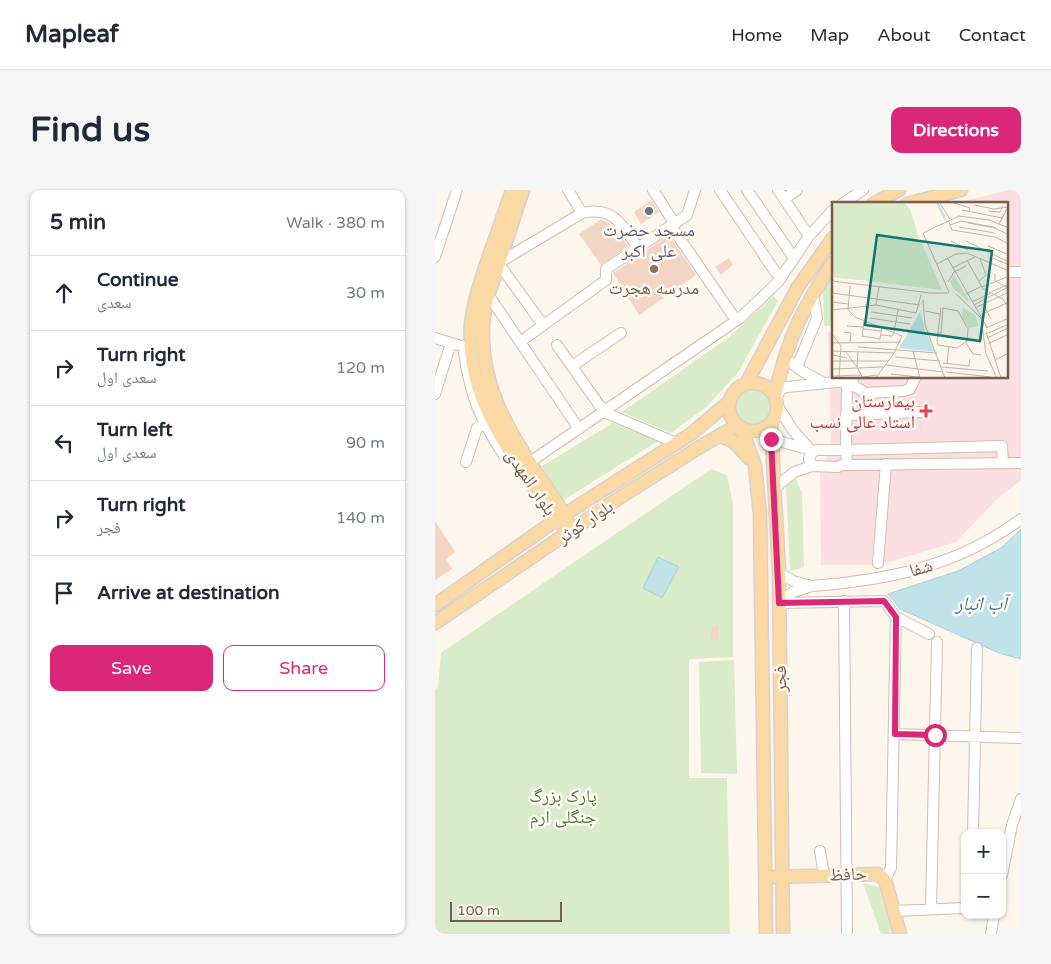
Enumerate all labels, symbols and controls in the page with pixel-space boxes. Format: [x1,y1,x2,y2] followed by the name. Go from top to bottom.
[25,20,119,49] text: Mapleaf
[731,24,782,46] text: Home
[810,24,849,46] text: Map
[877,24,931,46] text: About
[959,24,1026,46] text: Contact
[891,107,1021,153] button: Directions
[30,109,150,151] text: Find us
[832,202,1009,379] inset map
[643,205,655,217] marker: مسجد حضرت علی اکبر
[50,210,106,235] text: 5 min
[286,213,385,233] text: Walk · 380 m
[603,219,695,262] place label: مسجد حضرت علی اکبر
[648,263,660,275] marker: مدرسه هجرت
[97,269,179,291] text: Continue
[609,277,699,299] place label: مدرسه هجرت
[50,279,78,307] icon: ahead
[346,283,385,303] text: 30 m
[97,293,132,313] text: سعدی
[97,344,185,366] text: Turn right
[50,354,78,382] icon: right
[336,358,385,378] text: 120 m
[97,368,157,388] text: سعدی اول
[810,390,915,433] place label: بیمارستان استاد عالی نسب
[919,404,933,418] marker: بیمارستان استاد عالی نسب
[97,419,173,441] text: Turn left
[760,428,783,451] route end
[50,429,78,457] icon: left
[346,433,385,453] text: 90 m
[97,443,157,463] text: سعدی اول
[501,444,561,520] street label: بلوار المهدی
[97,494,185,516] text: Turn right
[552,495,617,549] street label: بلوار کوثر
[50,504,78,532] icon: right
[336,508,385,528] text: 140 m
[97,518,121,538] text: فجر
[907,554,935,582] street label: شفا
[50,579,78,607] icon: arrive
[97,582,280,604] text: Arrive at destination
[953,593,1011,615] water label: آب انبار
[50,645,213,691] button: Save
[223,645,385,691] button: Share
[769,665,791,694] street label: فجر
[924,724,947,747] route start
[529,785,597,829] park label: پارک بزرگ جنگلی ارم
[961,829,1006,919] map controls
[961,829,1006,874] button: +
[829,862,867,886] street label: حافظ
[961,874,1006,919] button: −
[450,899,563,922] scale bar
[457,902,500,919] text: 100 m

